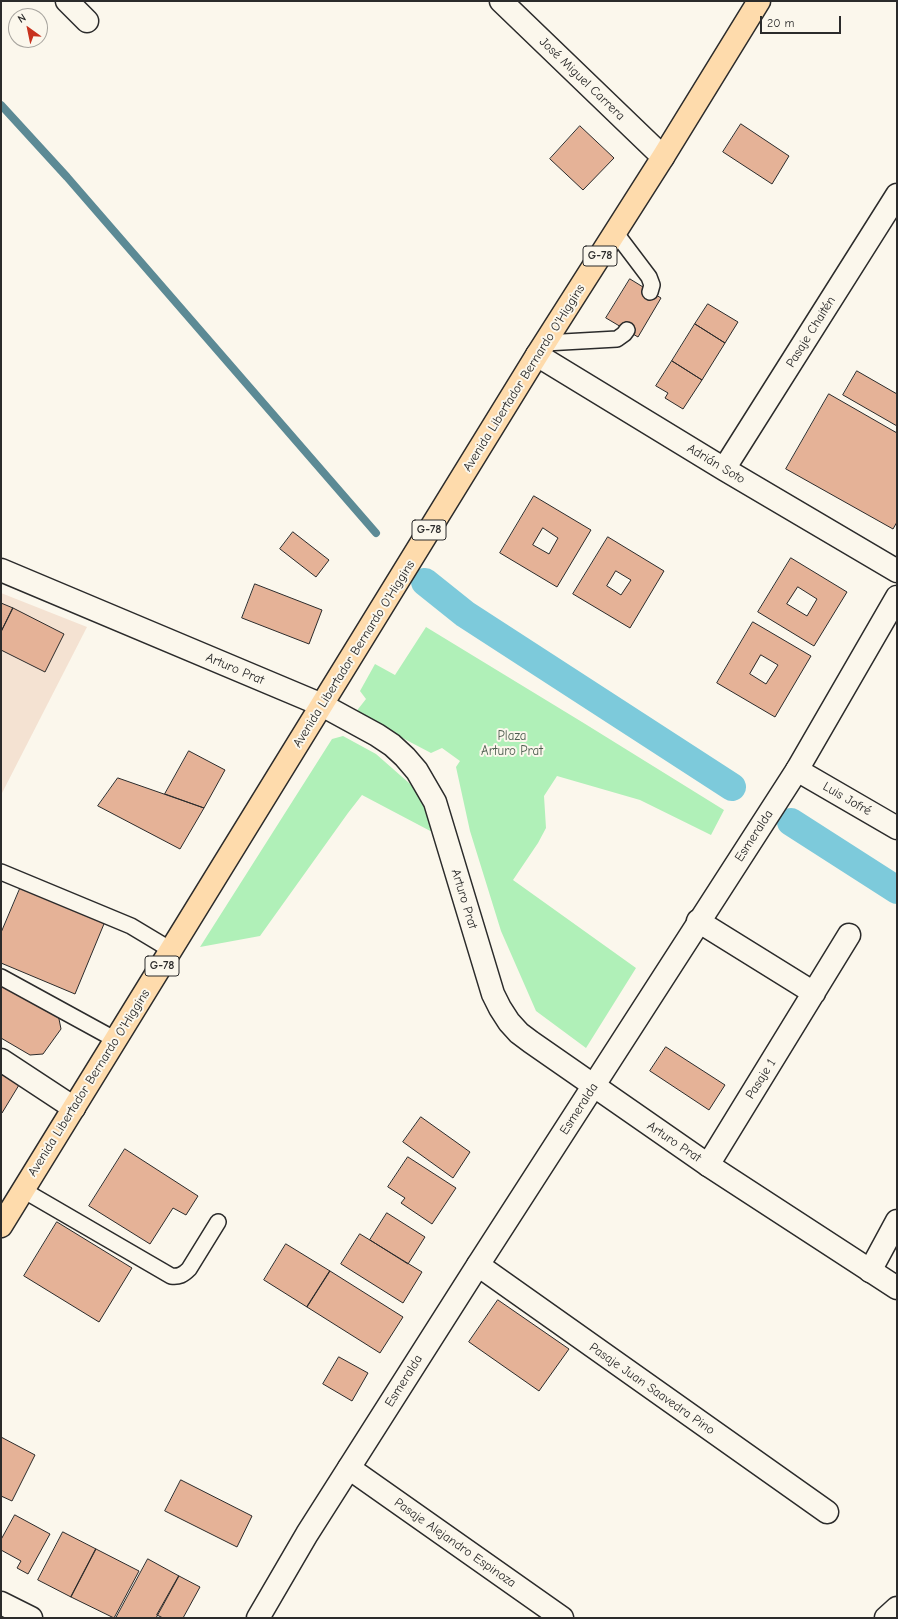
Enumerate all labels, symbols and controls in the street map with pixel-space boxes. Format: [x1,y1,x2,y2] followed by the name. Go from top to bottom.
[8,8,48,48] north arrow
[762,8,843,34] scale bar
[15,11,28,26] text: N
[767,16,795,30] text: 20 m
[536,34,628,124] street label: José Miguel Carrera
[583,246,617,266] road number: G-78
[460,282,588,474] street label: Avenida Libertador Bernardo O'Higgins
[783,293,839,371] street label: Pasaje Chaitén
[684,441,748,487] street label: Adrián Soto
[412,520,446,540] road number: G-78
[290,558,418,750] street label: Avenida Libertador Bernardo O'Higgins
[203,650,267,688] street label: Arturo Prat
[481,728,543,759] park label: Plaza Arturo Prat
[820,779,874,819] street label: Luis Jofré
[732,807,776,865] street label: Esmeralda
[447,867,481,931] street label: Arturo Prat
[145,956,179,976] road number: G-78
[25,987,153,1179] street label: Avenida Libertador Bernardo O'Higgins
[743,1056,779,1102] street label: Pasaje 1
[557,1080,601,1138] street label: Esmeralda
[644,1118,704,1166] street label: Arturo Prat
[586,1340,718,1438] street label: Pasaje Juan Saavedra Pino
[382,1352,426,1410] street label: Esmeralda
[391,1495,519,1591] street label: Pasaje Alejandro Espinoza

